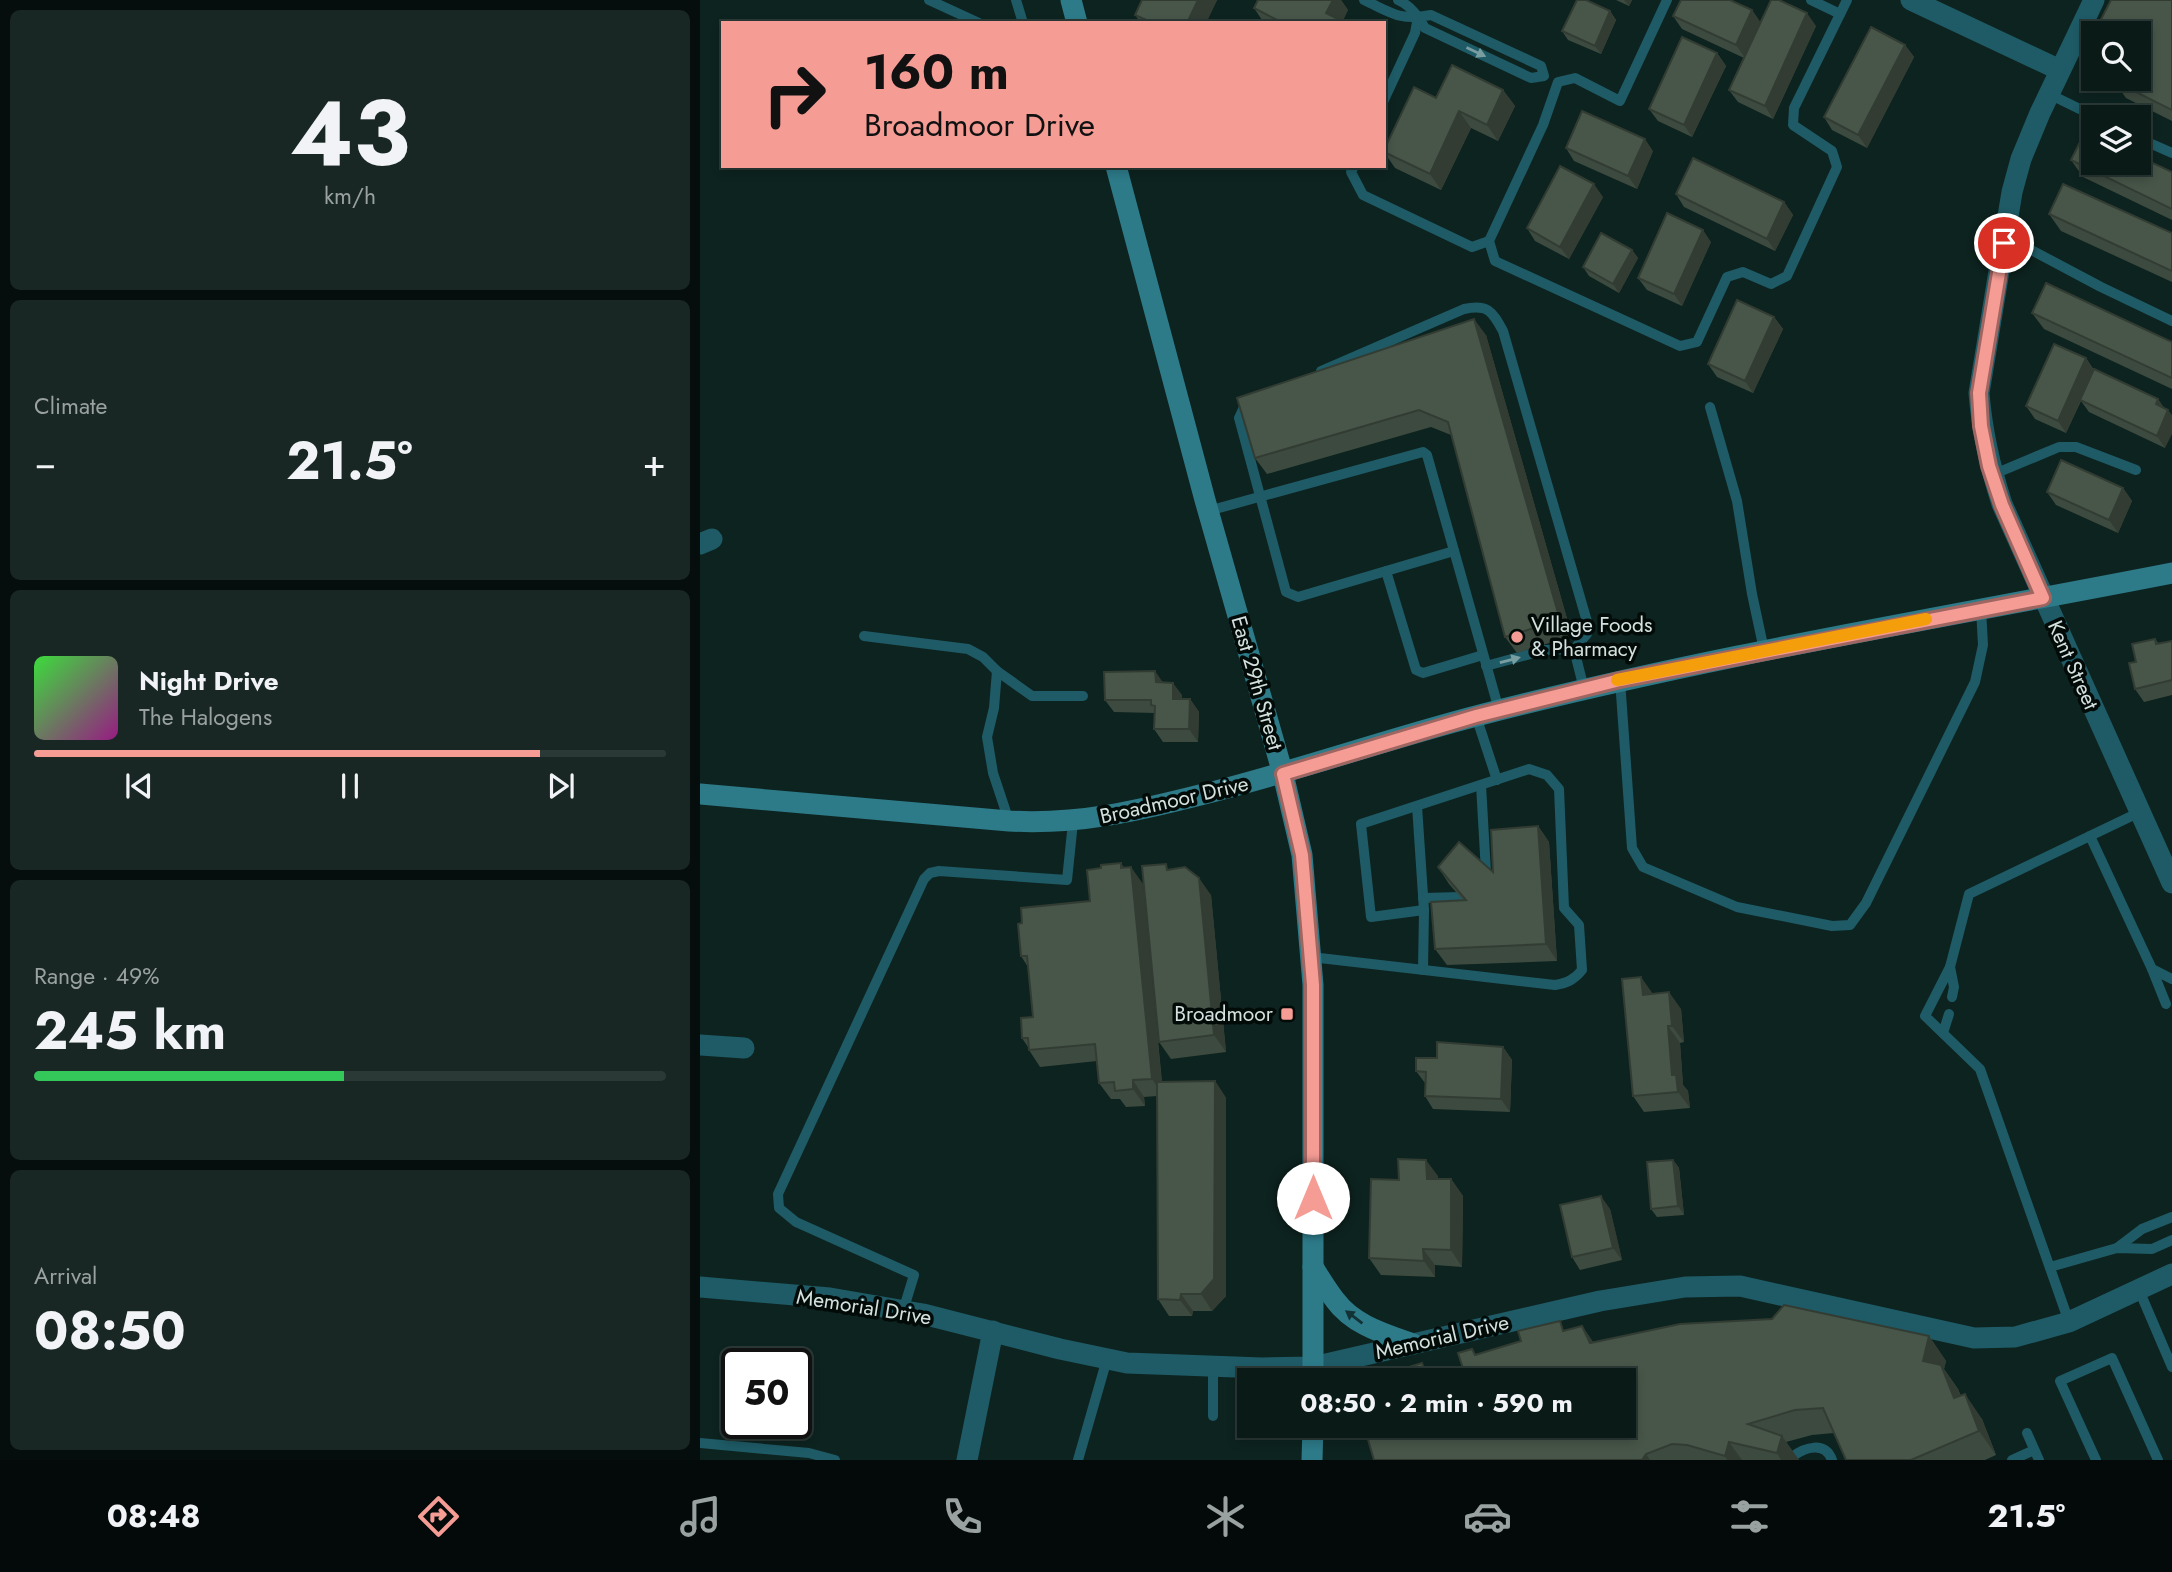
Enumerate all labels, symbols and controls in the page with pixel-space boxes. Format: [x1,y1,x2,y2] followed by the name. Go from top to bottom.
[2081,21,2151,175] map controls
[2081,21,2151,91] button: search
[864,37,1009,107] text: 160 m
[1466,46,1486,57] one-way arrow
[749,49,840,140] icon: right
[290,68,410,199] text: 43
[864,102,1095,148] text: Broadmoor Drive
[2081,105,2151,175] button: layers
[324,179,376,213] text: km/h
[1974,213,2034,273] pin
[1985,224,2023,262] icon: arrive
[34,389,107,423] text: Climate
[286,423,413,499] text: 21.5°
[34,435,56,490] text: −
[643,435,666,490] text: +
[1531,610,1652,664] place label: Village Foods & Pharmacy
[1224,613,1290,753] street label: East 29th Street
[2040,616,2106,714] street label: Kent Street
[1509,629,1525,645] marker: Village Foods & Pharmacy
[1500,654,1521,664] one-way arrow
[139,662,279,700] text: Night Drive
[139,700,272,734] text: The Halogens
[120,767,158,805] icon: previous
[331,767,369,805] icon: pause
[542,767,580,805] icon: next
[1097,768,1251,832] street label: Broadmoor Drive
[34,959,160,993] text: Range · 49%
[34,993,226,1069] text: 245 km
[1174,999,1274,1029] place label: Broadmoor
[1279,1006,1295,1022] marker: Broadmoor
[1276,1161,1350,1235] position arrow
[34,1259,97,1293] text: Arrival
[794,1282,934,1333] street label: Memorial Drive
[34,1293,186,1369] text: 08:50
[1372,1307,1512,1367] street label: Memorial Drive
[1345,1310,1363,1324] one-way arrow
[721,1348,812,1439] speed limit sign: 50
[1300,1384,1573,1422] text: 08:50 · 2 min · 590 m
[414,1492,463,1541] icon: directions
[676,1492,725,1541] icon: music
[938,1492,987,1541] icon: phone
[1201,1492,1250,1541] icon: climate
[1463,1492,1512,1541] icon: car
[1725,1492,1774,1541] icon: filters
[107,1493,201,1539] text: 08:48
[1988,1493,2065,1539] text: 21.5°

